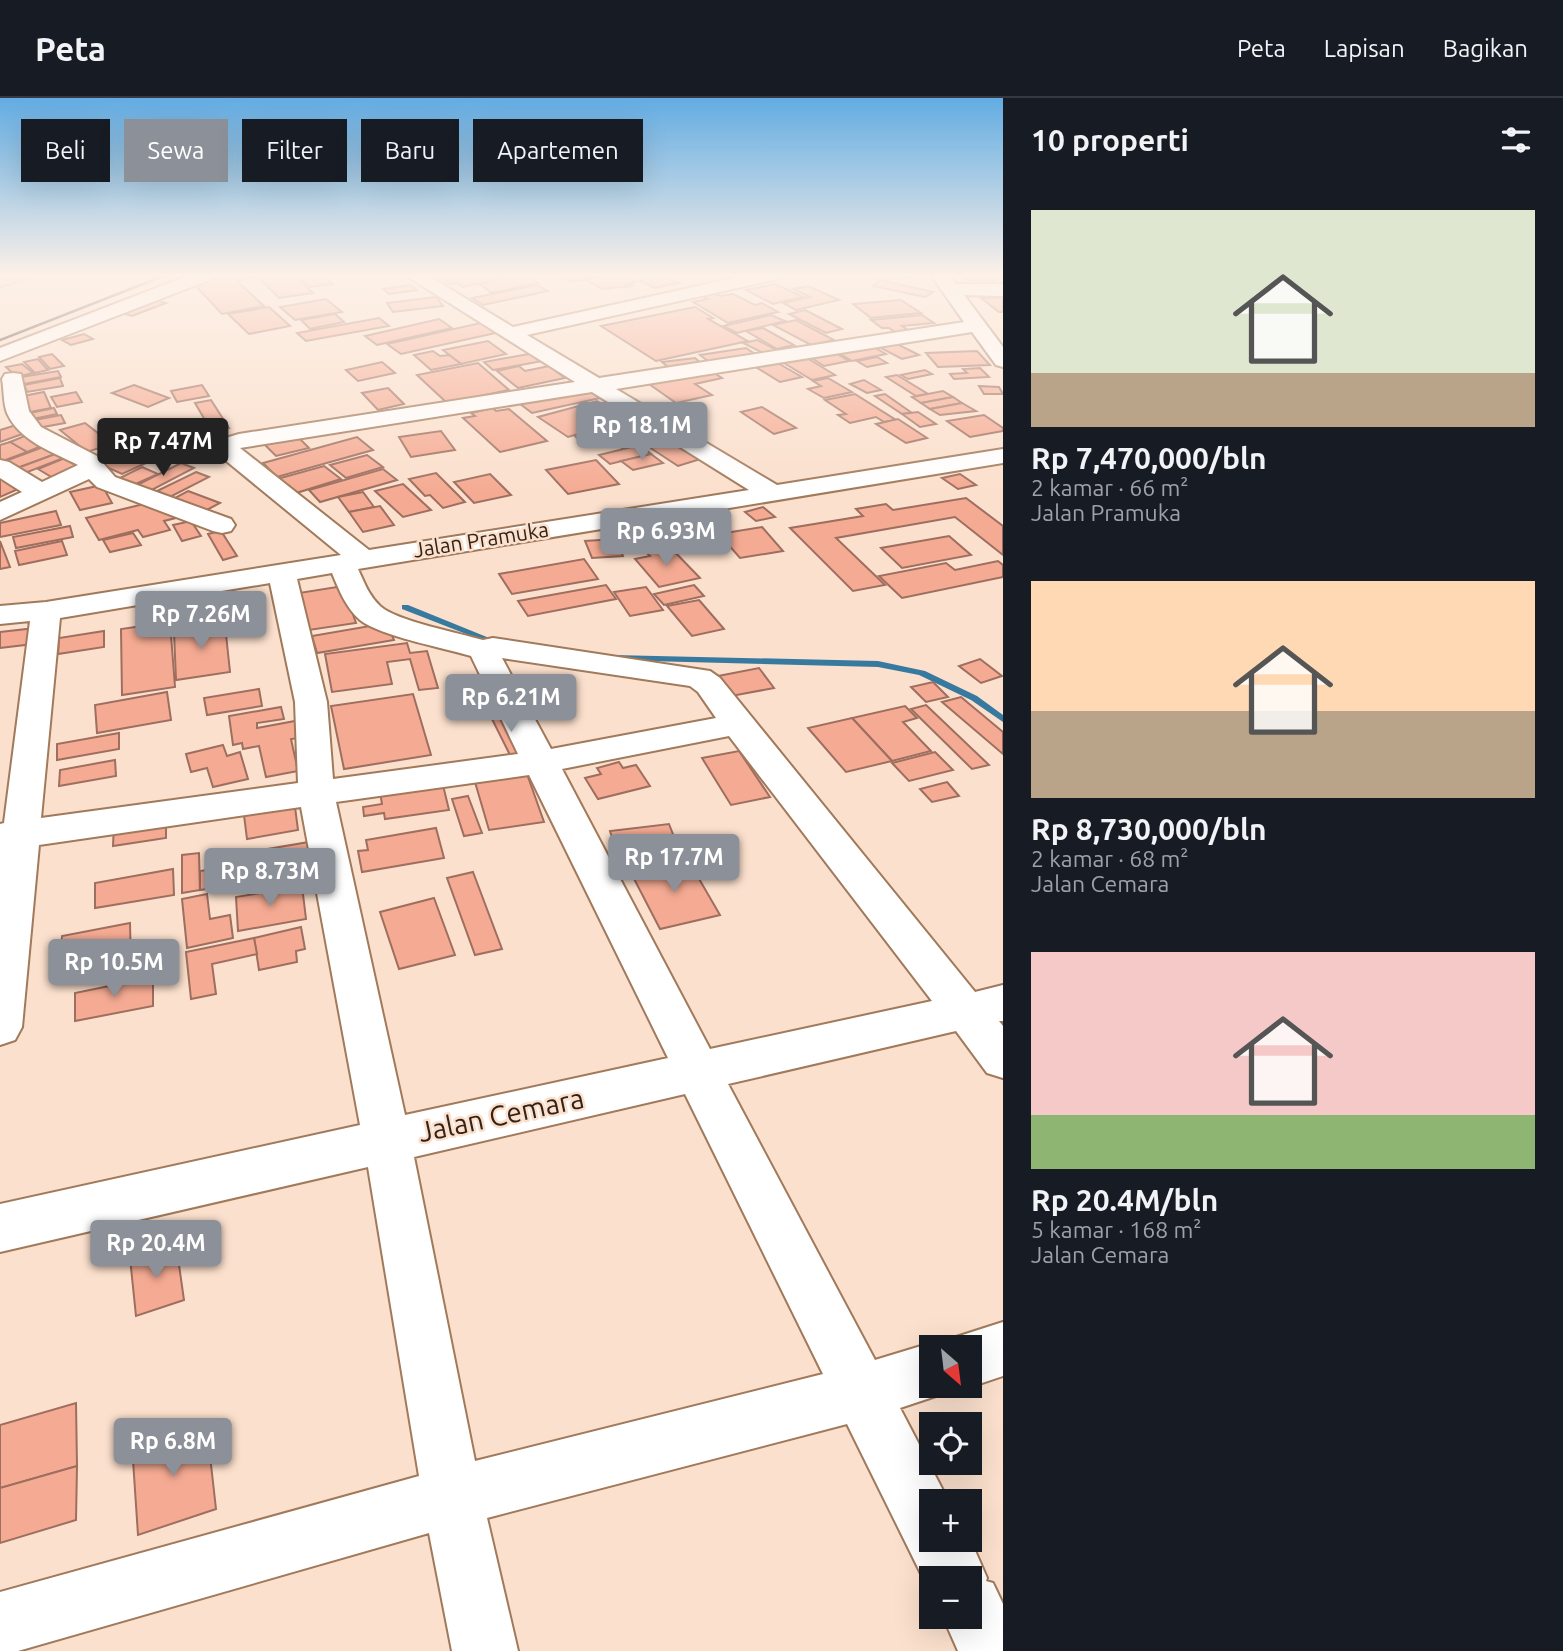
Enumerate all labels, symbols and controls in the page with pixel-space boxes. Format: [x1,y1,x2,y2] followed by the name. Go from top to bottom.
[35,30,106,67] text: Peta
[1237,35,1286,62] text: Peta
[1324,35,1405,62] text: Lapisan
[1443,35,1528,62] text: Bagikan
[21,119,110,182] chip: Beli
[124,119,228,182] chip: Sewa
[242,119,347,182] chip: Filter
[361,119,459,182] chip: Baru
[473,119,643,182] chip: Apartemen
[1497,121,1535,159] icon: filters
[1031,123,1189,157] text: 10 properti
[1220,256,1346,382] icon: home
[570,402,714,462] pin: Rp 18.1M
[592,412,692,437] text: Rp 18.1M
[91,418,235,478] pin: Rp 7.47M
[113,428,213,453] text: Rp 7.47M
[1031,441,1267,475] text: Rp 7,470,000/bln
[1031,475,1189,500] text: 2 kamar · 66 m²
[1031,500,1181,525] text: Jalan Pramuka
[594,508,738,568] pin: Rp 6.93M
[411,516,550,562] street label: Jalan Pramuka
[616,518,716,543] text: Rp 6.93M
[129,592,273,651] pin: Rp 7.26M
[151,601,251,626] text: Rp 7.26M
[1220,627,1346,753] icon: home
[439,674,583,734] pin: Rp 6.21M
[461,684,561,709] text: Rp 6.21M
[1031,812,1267,846] text: Rp 8,730,000/bln
[602,834,746,894] pin: Rp 17.7M
[624,844,724,869] text: Rp 17.7M
[1031,846,1189,871] text: 2 kamar · 68 m²
[198,848,342,908] pin: Rp 8.73M
[220,858,320,883] text: Rp 8.73M
[1031,871,1169,896] text: Jalan Cemara
[42,940,186,999] pin: Rp 10.5M
[64,949,164,974] text: Rp 10.5M
[1220,998,1346,1124] icon: home
[415,1082,587,1147] street label: Jalan Cemara
[1031,1183,1218,1217] text: Rp 20.4M/bln
[1031,1217,1202,1242] text: 5 kamar · 168 m²
[84,1220,228,1280] pin: Rp 20.4M
[106,1230,206,1255] text: Rp 20.4M
[1031,1242,1169,1267] text: Jalan Cemara
[919,1335,982,1398] north arrow
[919,1335,982,1629] map controls
[919,1412,982,1475] button: locate
[108,1418,238,1478] pin: Rp 6.8M
[130,1428,216,1453] text: Rp 6.8M
[919,1489,982,1552] button: +
[919,1566,982,1629] button: −

